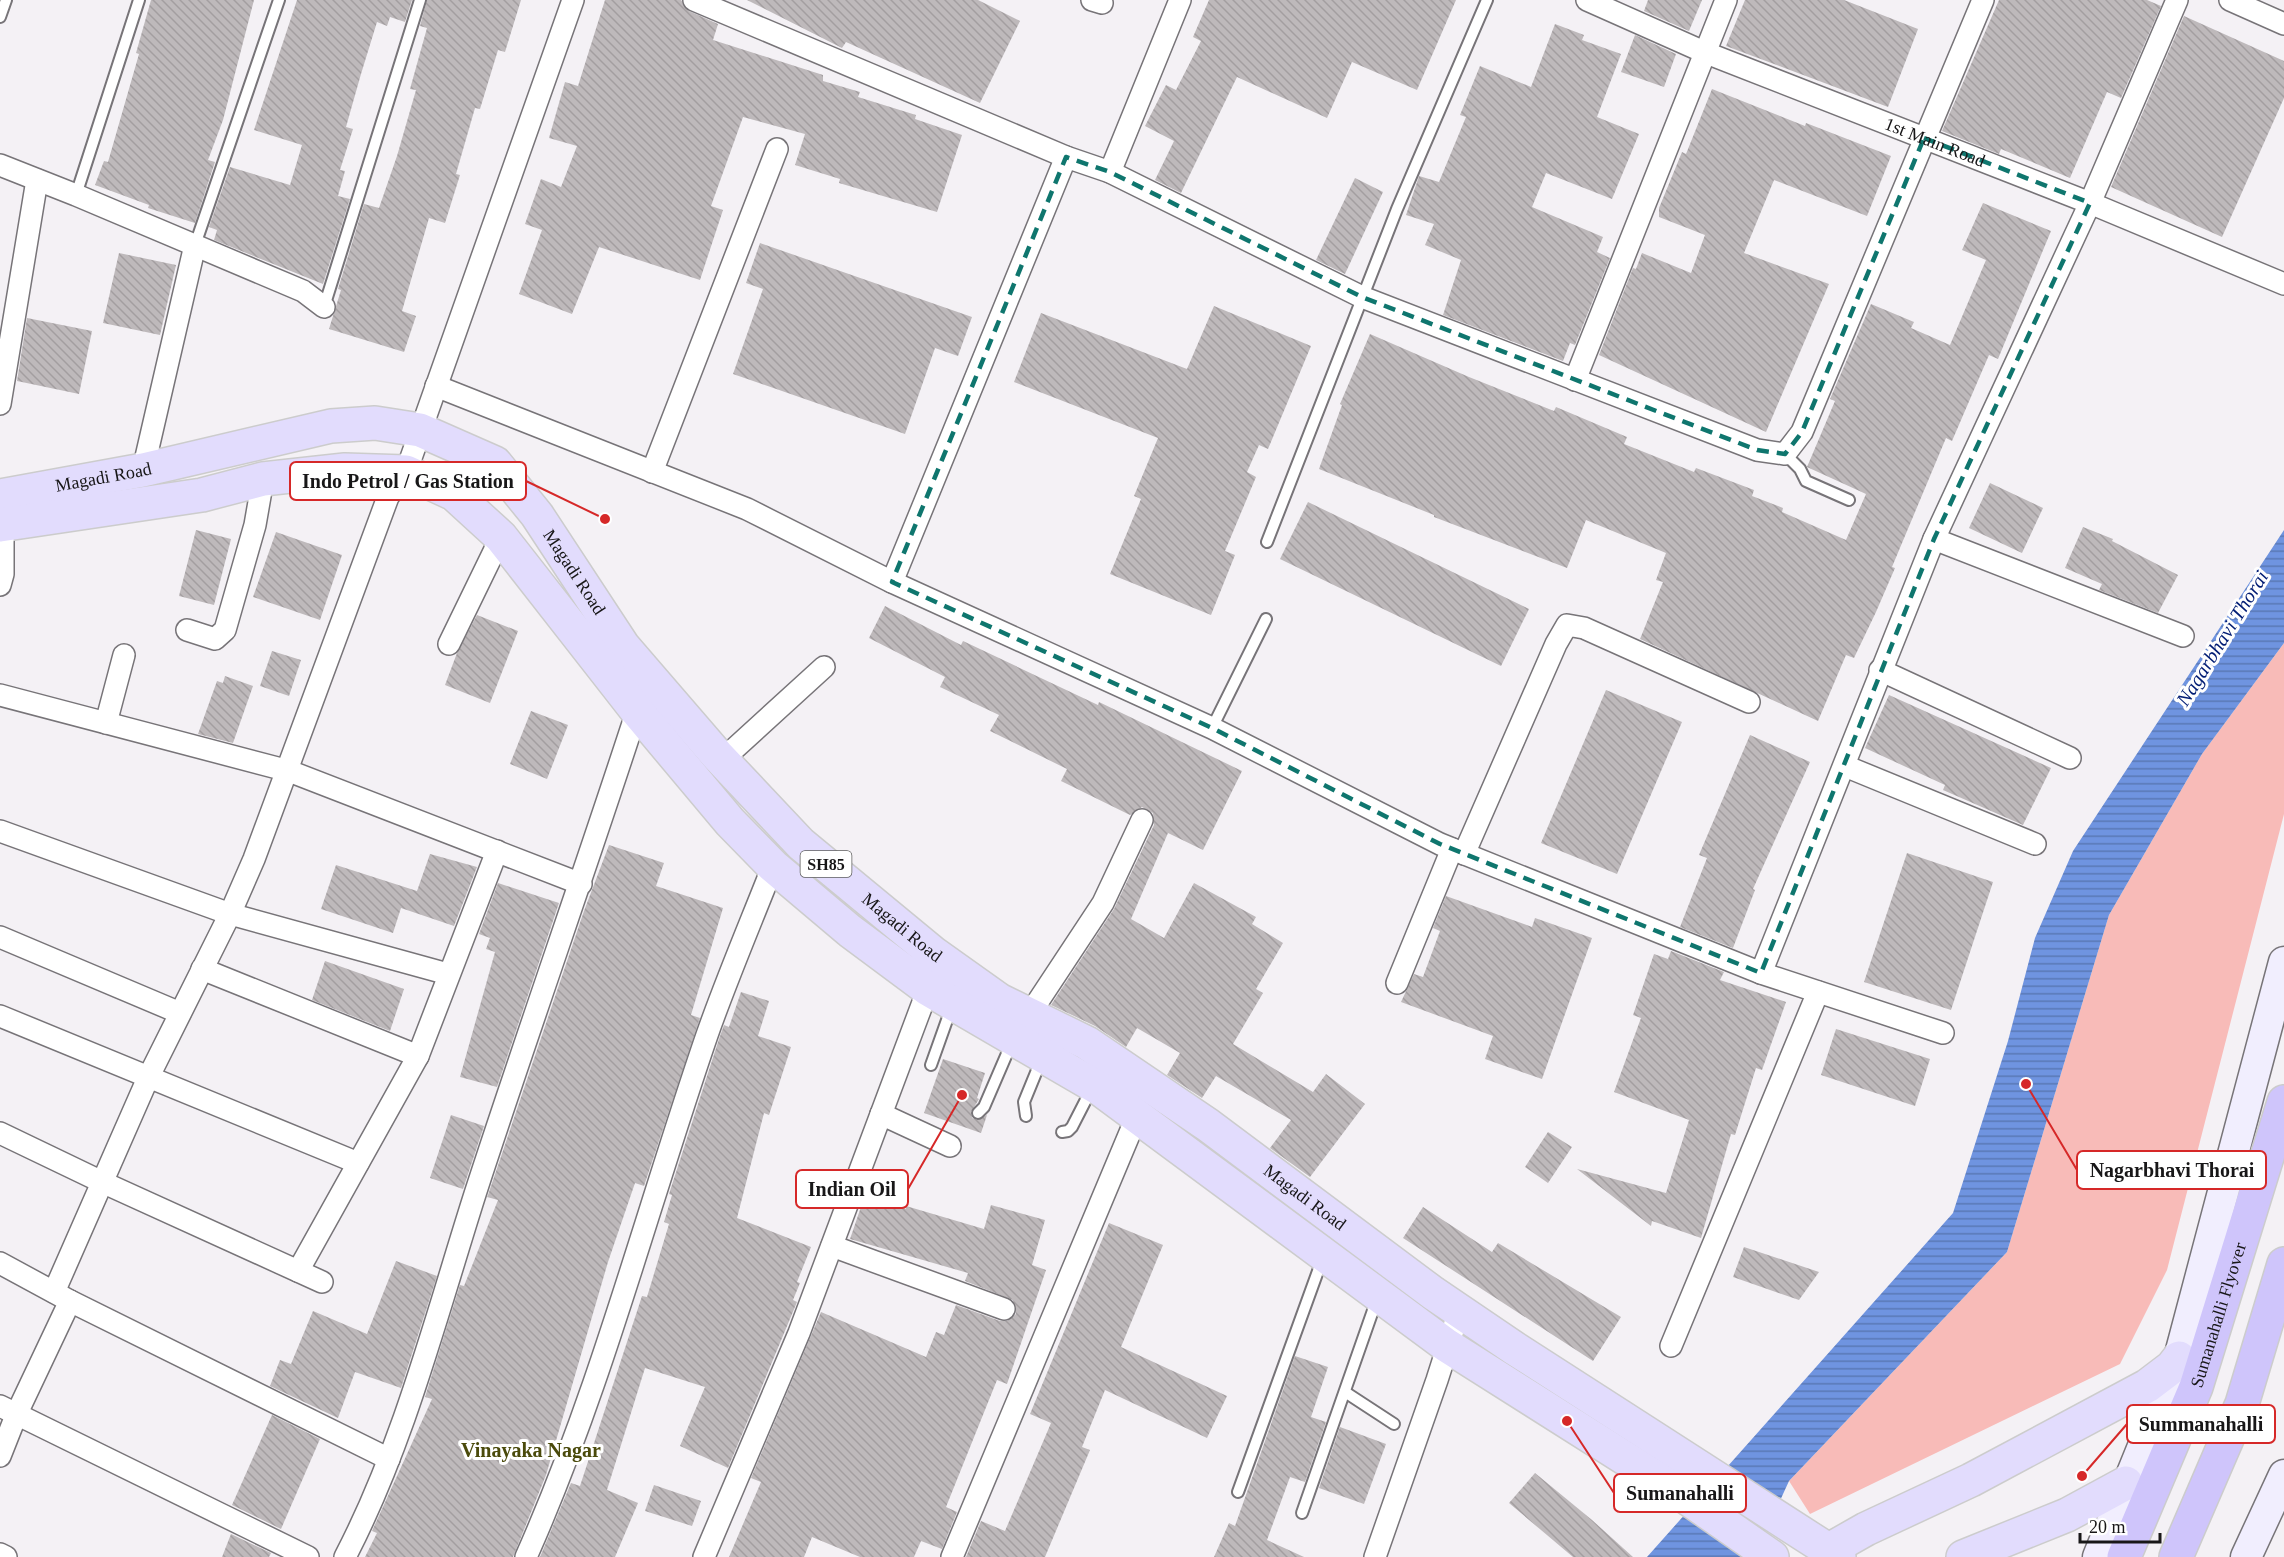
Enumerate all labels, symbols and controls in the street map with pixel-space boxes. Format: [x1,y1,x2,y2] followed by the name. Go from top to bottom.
[1882,114,1988,171] street label: 1st Main Road
[54,458,153,496] street label: Magadi Road
[290,462,526,500] callout: Indo Petrol / Gas Station
[302,470,514,492] text: Indo Petrol / Gas Station
[539,526,610,618] street label: Magadi Road
[2171,566,2273,711] water label: Nagarbhavi Thorai
[800,851,852,877] road number: SH85
[858,889,946,966] street label: Magadi Road
[2077,1151,2266,1189] callout: Nagarbhavi Thorai
[2090,1159,2255,1182] text: Nagarbhavi Thorai
[1260,1160,1350,1234] street label: Magadi Road
[796,1170,908,1208] callout: Indian Oil
[808,1178,897,1200] text: Indian Oil
[2186,1240,2250,1390] street label: Sumanahalli Flyover
[2127,1405,2275,1443] callout: Summanahalli
[2139,1413,2264,1435] text: Summanahalli
[461,1439,601,1462] district label: Vinayaka Nagar
[1614,1474,1746,1512] callout: Sumanahalli
[1626,1482,1734,1504] text: Sumanahalli
[2080,1506,2160,1544] scale bar
[2089,1517,2126,1537] text: 20 m

